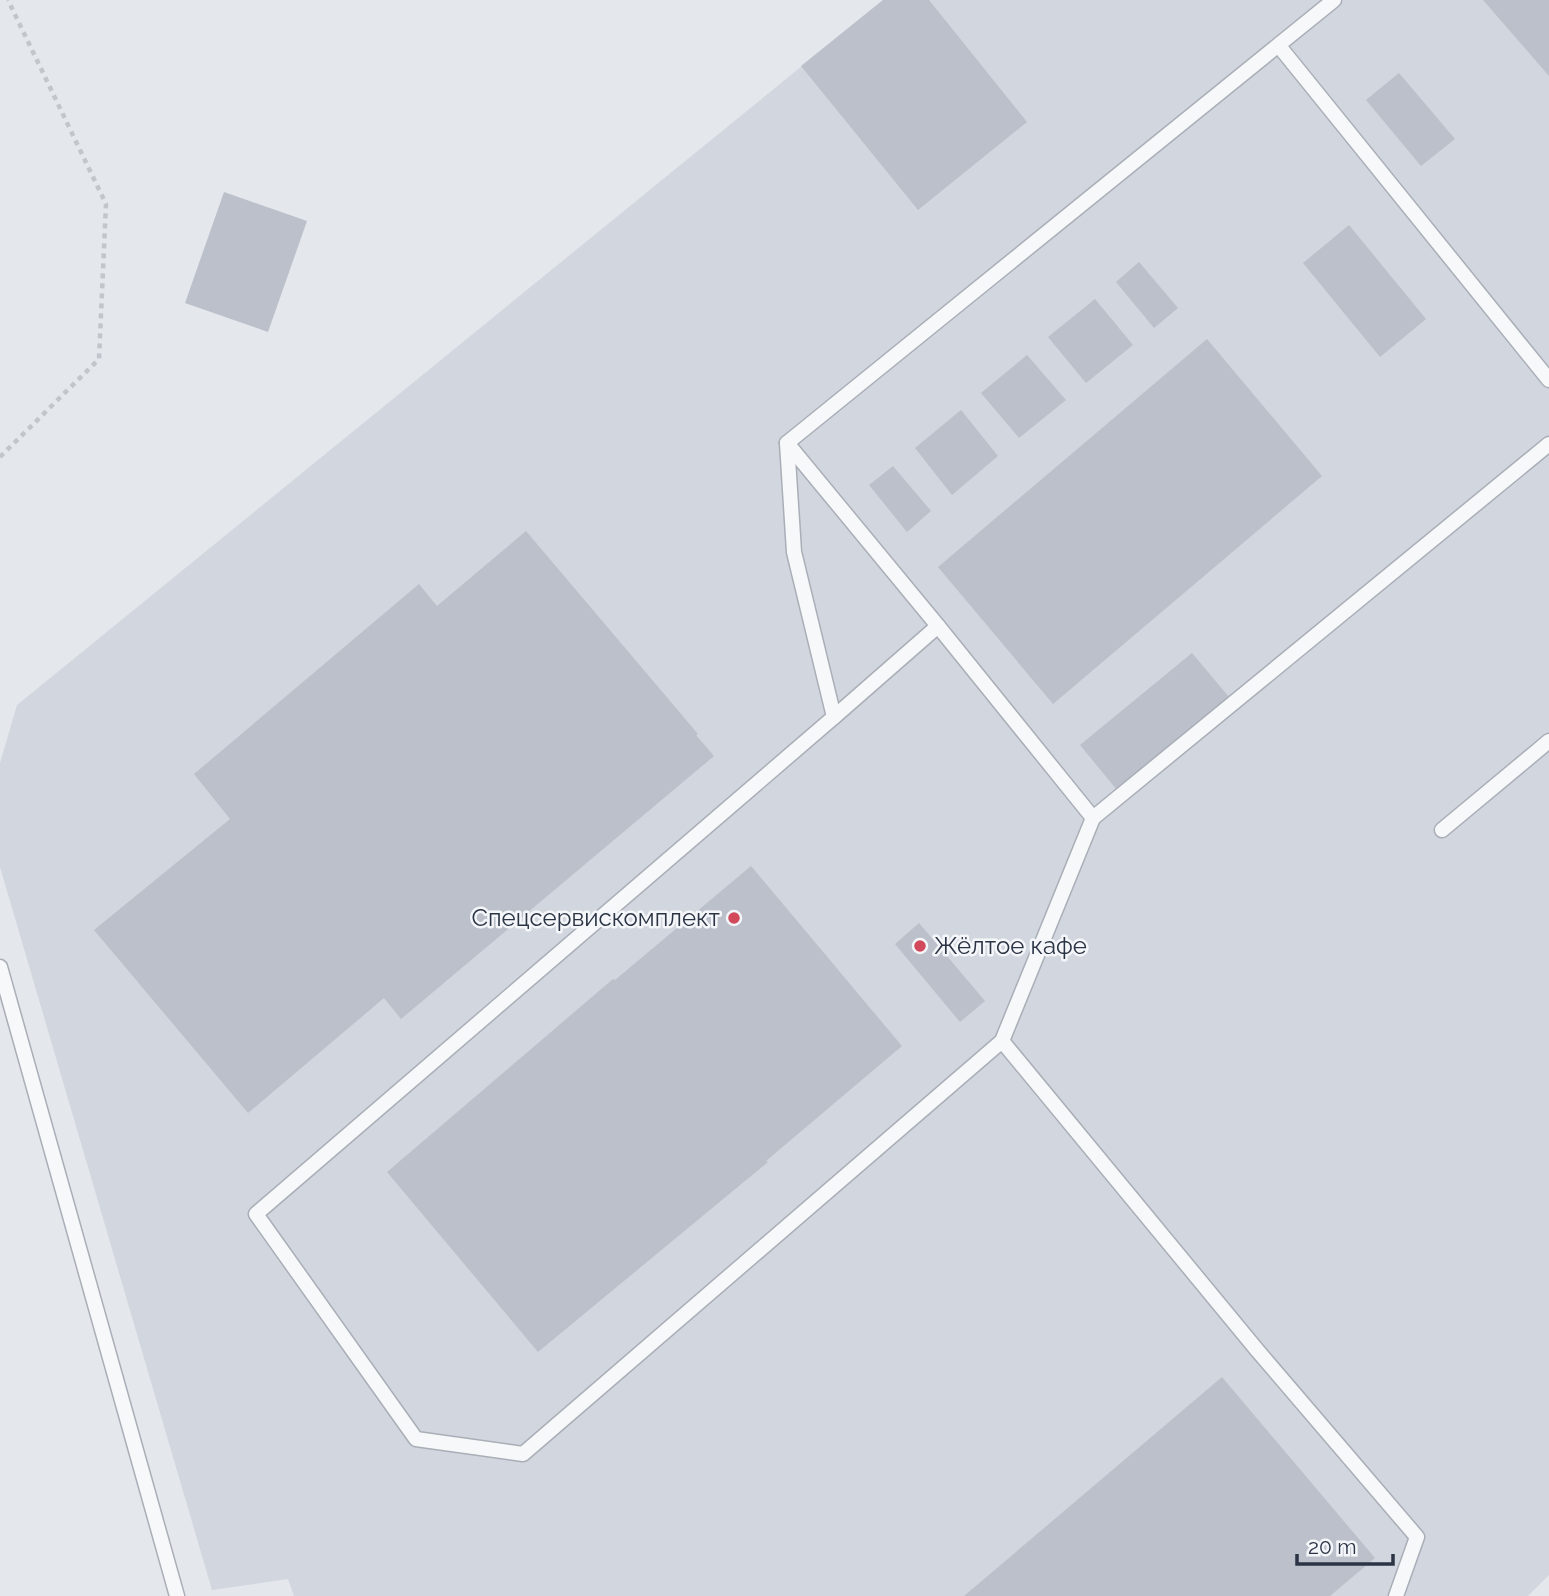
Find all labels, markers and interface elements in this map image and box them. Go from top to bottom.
place label: Спецсервискомплект [471,903,721,932]
marker: Спецсервискомплект [726,910,742,926]
place label: Жёлтое кафе [934,931,1087,960]
marker: Жёлтое кафе [912,938,928,954]
scale bar [1297,1522,1393,1566]
text: 20 m [1308,1534,1356,1559]

